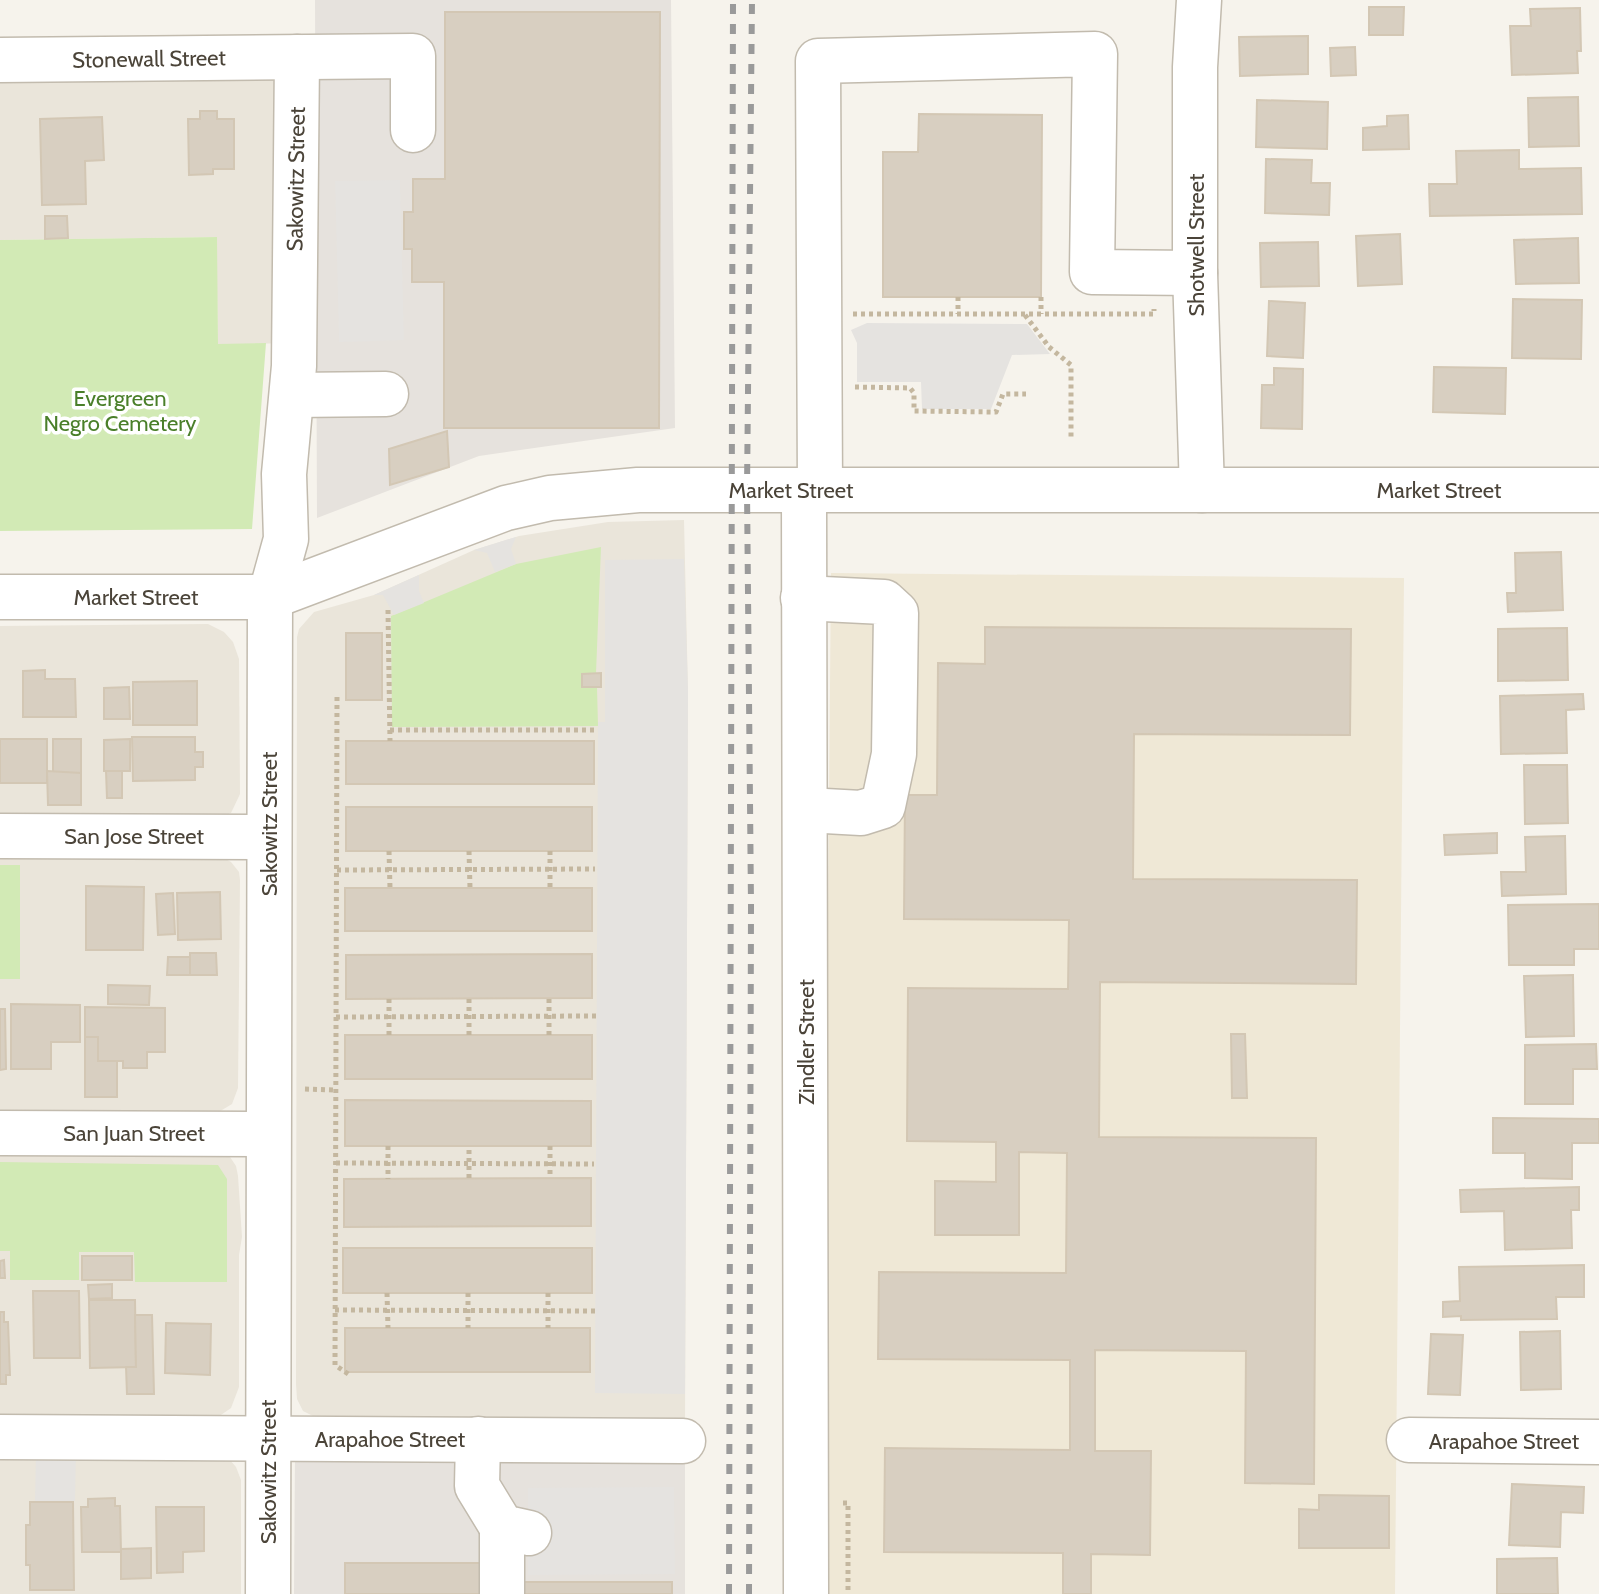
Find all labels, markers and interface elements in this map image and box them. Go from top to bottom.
street label: Stonewall Street [72,44,227,74]
street label: Sakowitz Street [281,106,311,252]
street label: Shotwell Street [1183,173,1210,316]
park label: Evergreen Negro Cemetery [44,385,196,437]
street label: Market Street [729,477,854,504]
street label: Market Street [1377,477,1502,504]
street label: Market Street [74,584,199,611]
street label: Sakowitz Street [256,751,283,896]
street label: San Jose Street [64,823,205,850]
street label: Zindler Street [793,978,820,1105]
street label: San Juan Street [63,1120,206,1147]
street label: Sakowitz Street [255,1399,282,1544]
street label: Arapahoe Street [315,1426,466,1453]
street label: Arapahoe Street [1429,1428,1580,1455]

